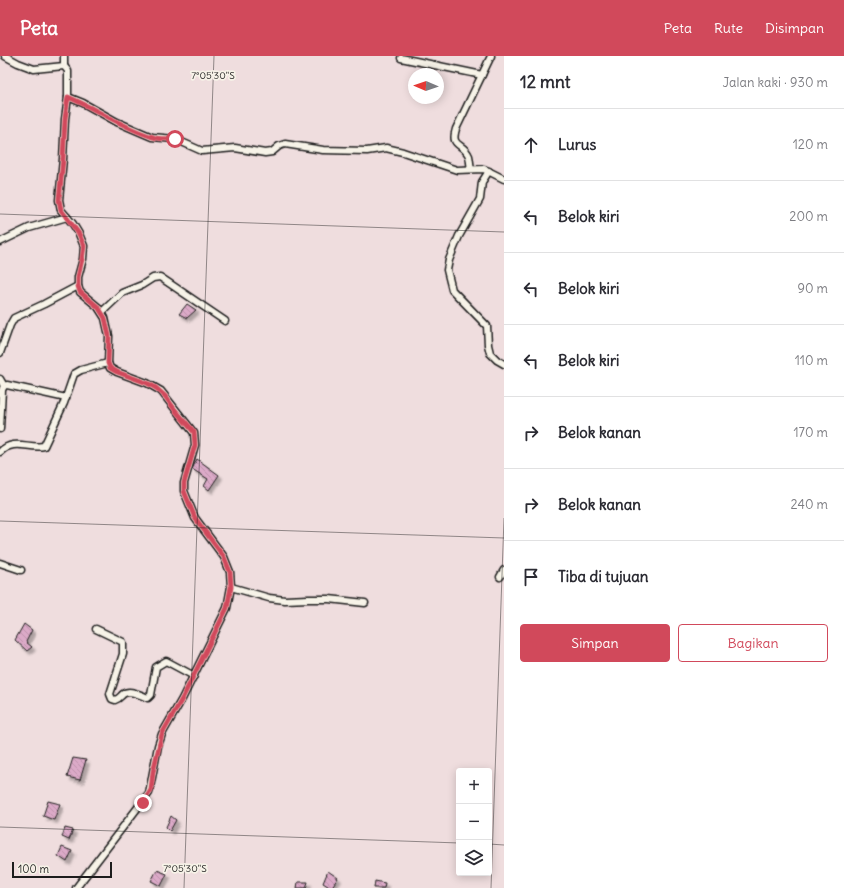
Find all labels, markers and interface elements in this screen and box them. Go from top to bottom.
text: Peta [20,16,58,40]
text: Peta [664,19,692,37]
text: Rute [714,19,743,37]
text: Disimpan [765,19,824,37]
north arrow [408,68,444,104]
text: 7°05'30"S [191,69,235,82]
text: 12 mnt [520,71,570,93]
text: Jalan kaki · 930 m [723,74,828,91]
route start [166,130,184,148]
icon: ahead [520,134,542,156]
text: Lurus [558,135,596,154]
text: 120 m [793,136,828,153]
icon: left [520,206,542,228]
text: Belok kiri [558,207,619,226]
text: 200 m [789,208,828,225]
icon: left [520,278,542,300]
text: Belok kiri [558,279,619,298]
text: 90 m [797,280,828,297]
icon: left [520,350,542,372]
text: Belok kiri [558,351,619,370]
text: 110 m [795,352,828,369]
icon: right [520,422,542,444]
text: Belok kanan [558,423,641,442]
text: 170 m [793,424,828,441]
icon: right [520,494,542,516]
text: Belok kanan [558,495,641,514]
text: 240 m [791,496,828,513]
icon: arrive [520,566,542,588]
text: Tiba di tujuan [558,567,648,586]
button: Simpan [520,624,670,662]
button: Bagikan [678,624,828,662]
map controls [456,768,492,876]
button: + [456,768,492,804]
route end [134,794,152,812]
button: − [456,804,492,840]
button: layers [456,840,492,876]
scale bar [12,860,112,879]
text: 100 m [18,862,49,876]
text: 7°05'30"S [163,862,207,875]

